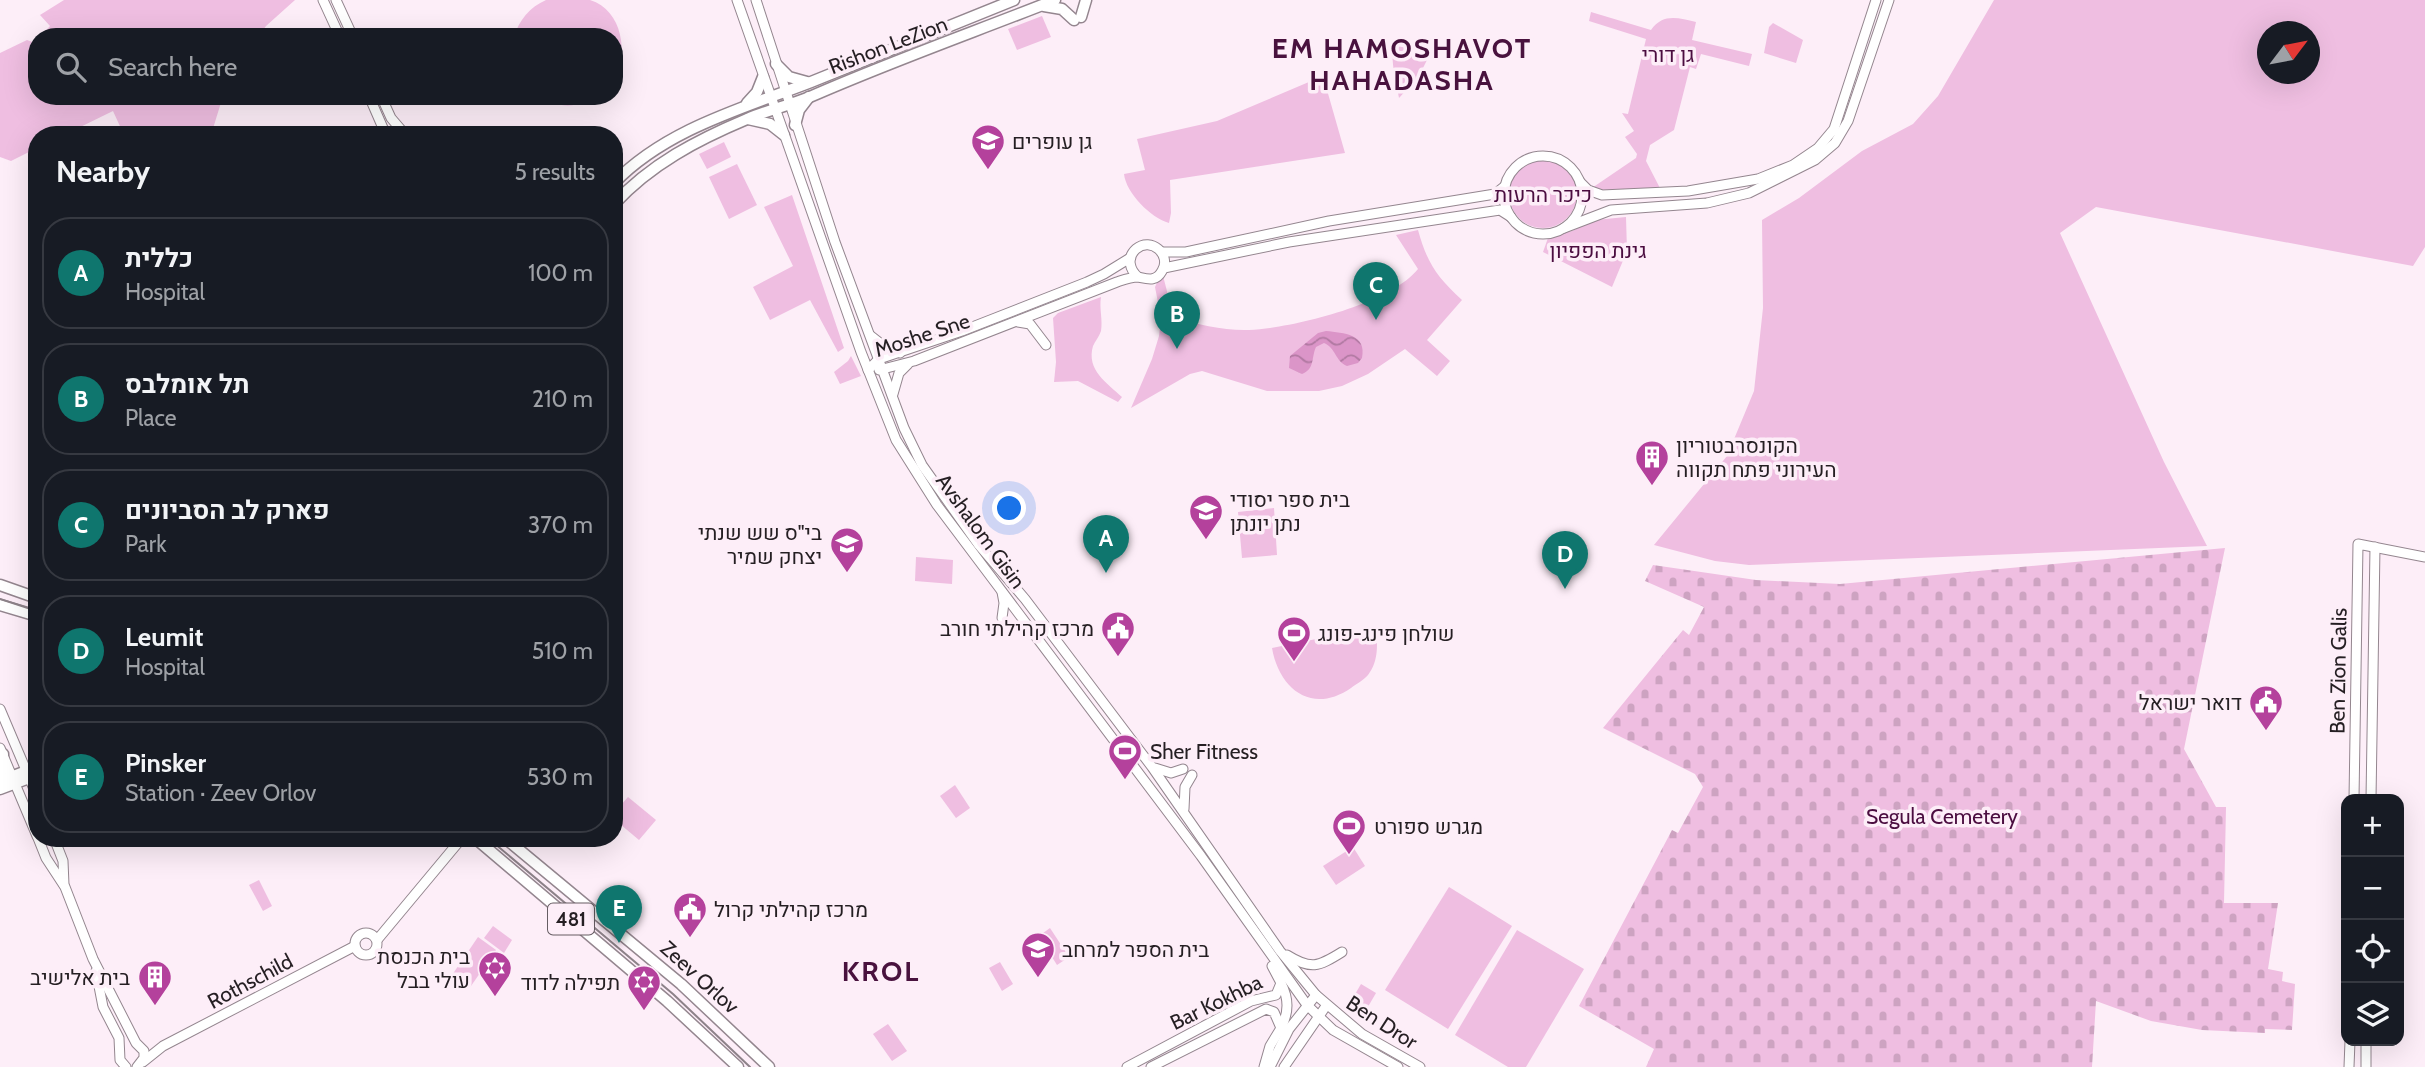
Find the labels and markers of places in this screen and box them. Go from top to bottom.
school or university icon: גן עופרים [969,122,1007,171]
place label: גן עופרים [1012,129,1092,154]
pin: C [1353,262,1399,320]
pin: B [1154,291,1200,349]
place label: הקונסרבטוריון העירוני פתח תקווה [1676,433,1837,482]
building icon: הקונסרבטוריון העירוני פתח תקווה [1633,438,1671,487]
place label: בית ספר יסודי נתן יונתן [1230,487,1350,536]
school or university icon: בית ספר יסודי נתן יונתן [1187,492,1225,541]
pin: A [1083,515,1129,573]
place label: בי"ס שש שנתי יצחק שמיר [698,520,822,569]
school or university icon: בי"ס שש שנתי יצחק שמיר [828,525,866,574]
pin: D [1542,531,1588,589]
public building icon: מרכז קהילתי חורב [1099,609,1137,658]
sports icon: שולחן פינג-פונג [1275,614,1313,663]
place label: מרכז קהילתי חורב [940,616,1094,641]
place label: שולחן פינג-פונג [1318,621,1454,646]
public building icon: דואר ישראל [2247,683,2285,732]
place label: דואר ישראל [2139,690,2242,715]
sports icon: Sher Fitness [1106,732,1144,781]
place label: Sher Fitness [1150,739,1258,764]
sports icon: מגרש ספורט [1330,807,1368,856]
place label: מגרש ספורט [1374,814,1483,839]
pin: E [596,885,642,943]
public building icon: מרכז קהילתי קרול [671,890,709,939]
place label: מרכז קהילתי קרול [714,897,868,922]
school or university icon: בית הספר למרחב [1019,930,1057,979]
place label: בית הספר למרחב [1062,937,1209,962]
place label: בית הכנסת עולי בבל [377,944,470,993]
synagogue icon: בית הכנסת עולי בבל [476,949,514,998]
building icon: בית אלישיב [136,958,174,1007]
synagogue icon: תפילה לדוד [625,963,663,1012]
place label: בית אלישיב [30,965,130,990]
place label: תפילה לדוד [521,970,620,995]

